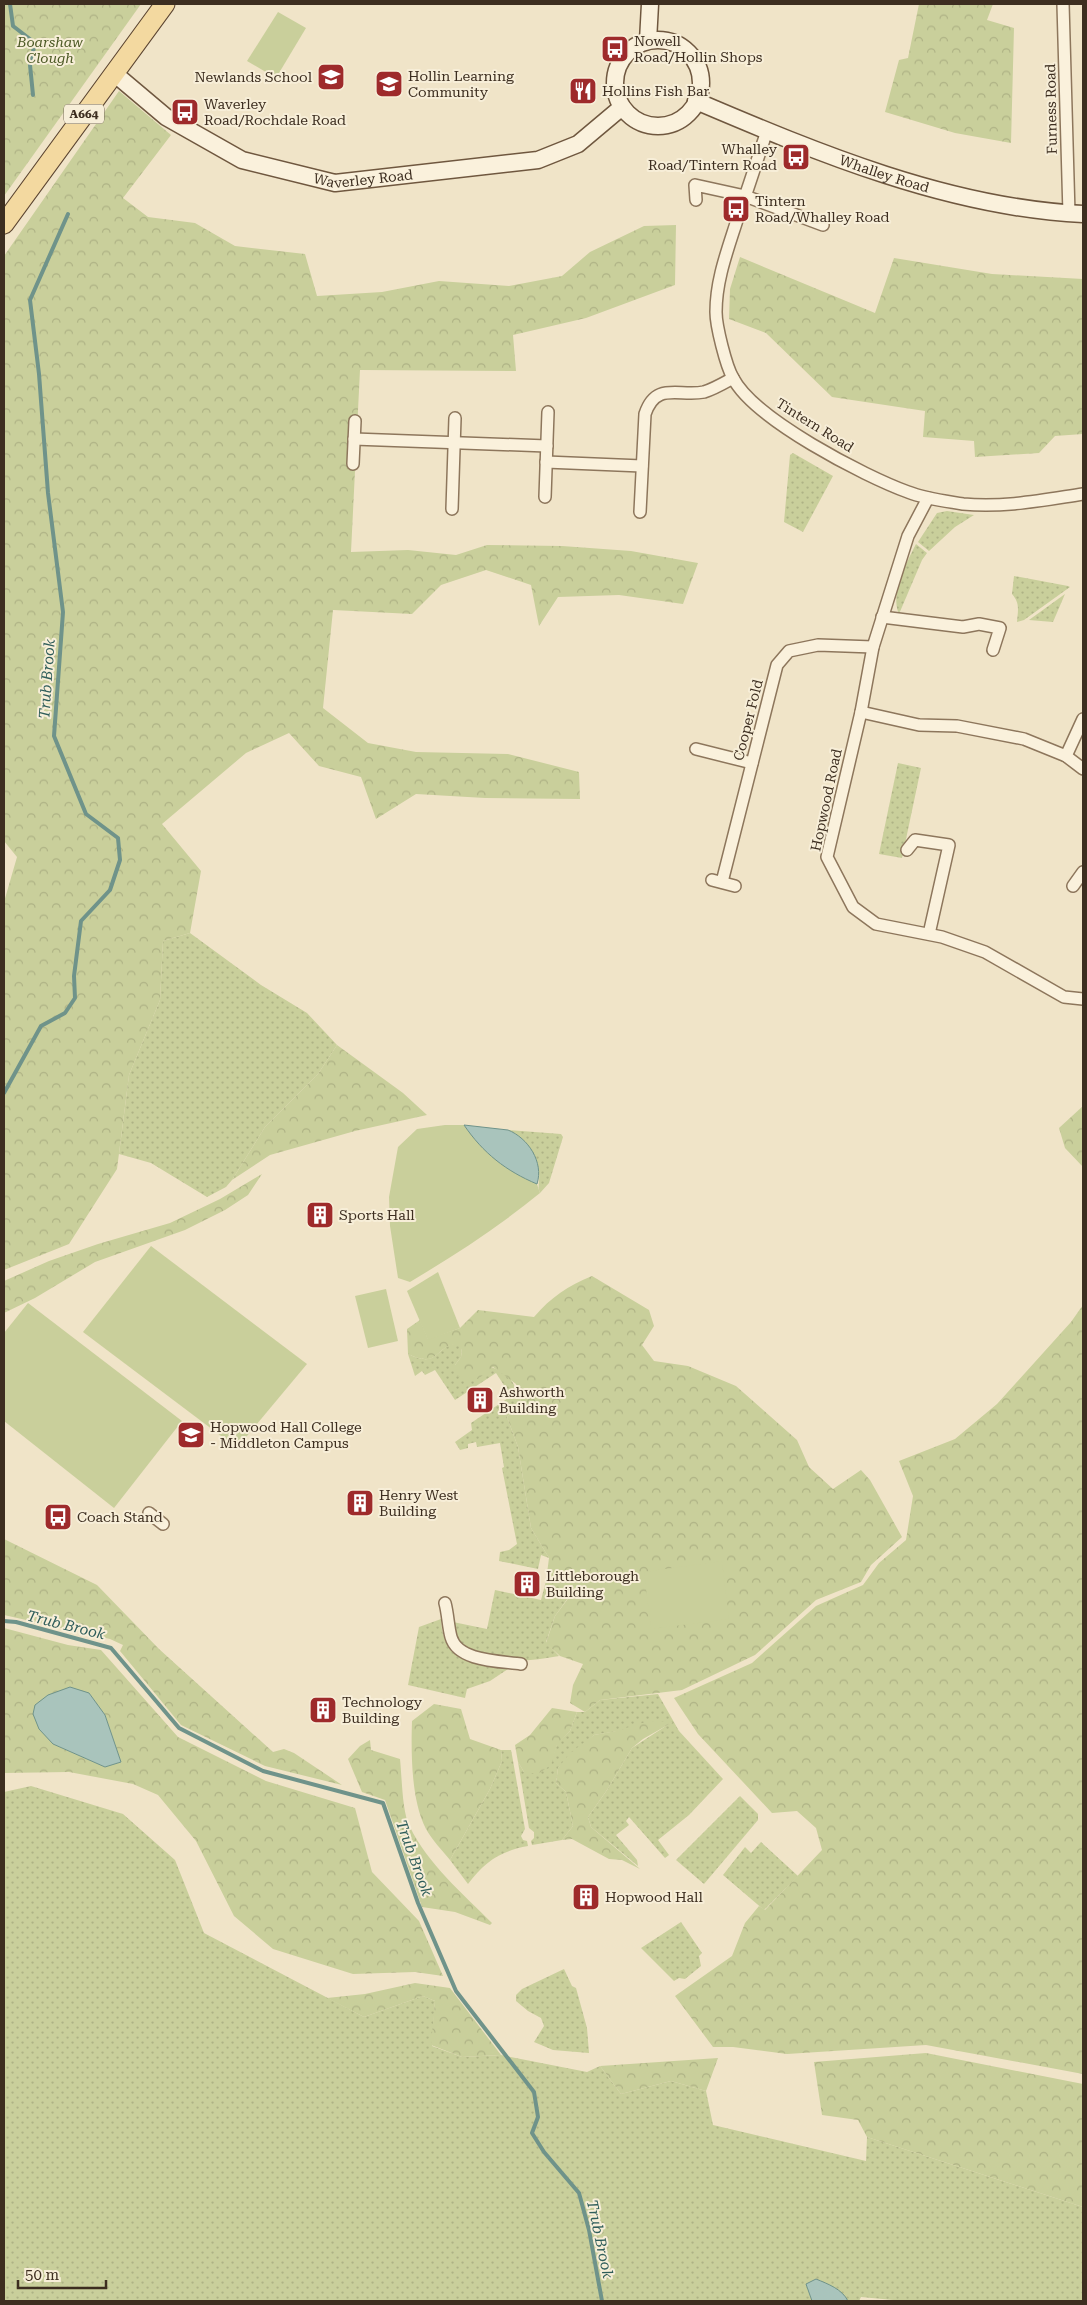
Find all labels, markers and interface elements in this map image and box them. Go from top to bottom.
place label: Nowell Road/Hollin Shops [634,33,763,65]
park label: Boarshaw Clough [16,34,83,66]
bus stop icon: Nowell Road/Hollin Shops [600,34,630,64]
school or university icon: Newlands School [316,62,346,92]
street label: Furness Road [1042,63,1060,155]
place label: Hollin Learning Community [408,68,514,100]
place label: Newlands School [194,69,313,85]
school or university icon: Hollin Learning Community [374,69,404,99]
restaurant icon: Hollins Fish Bar [568,76,598,106]
place label: Hollins Fish Bar [602,83,710,99]
place label: Waverley Road/Rochdale Road [204,96,346,128]
bus stop icon: Waverley Road/Rochdale Road [170,97,200,127]
road number: A664 [64,105,104,124]
place label: Whalley Road/Tintern Road [648,141,778,173]
bus stop icon: Whalley Road/Tintern Road [781,142,811,172]
street label: Whalley Road [837,152,931,196]
street label: Waverley Road [312,166,414,191]
place label: Tintern Road/Whalley Road [755,193,889,225]
bus stop icon: Tintern Road/Whalley Road [721,194,751,224]
street label: Tintern Road [773,395,857,455]
water label: Trub Brook [35,638,59,719]
street label: Cooper Fold [730,678,766,762]
street label: Hopwood Road [807,747,845,853]
building icon: Sports Hall [305,1200,335,1230]
place label: Sports Hall [339,1207,415,1223]
place label: Ashworth Building [499,1384,565,1416]
building icon: Ashworth Building [465,1385,495,1415]
place label: Hopwood Hall College - Middleton Campus [210,1419,362,1451]
school or university icon: Hopwood Hall College - Middleton Campus [176,1420,206,1450]
place label: Henry West Building [379,1487,458,1519]
building icon: Henry West Building [345,1488,375,1518]
bus stop icon: Coach Stand [43,1502,73,1532]
place label: Coach Stand [77,1509,163,1525]
place label: Littleborough Building [546,1568,639,1600]
building icon: Littleborough Building [512,1569,542,1599]
water label: Trub Brook [25,1607,108,1644]
place label: Technology Building [342,1694,423,1726]
building icon: Technology Building [308,1695,338,1725]
water label: Trub Brook [392,1817,436,1899]
building icon: Hopwood Hall [571,1882,601,1912]
place label: Hopwood Hall [605,1889,703,1905]
water label: Trub Brook [583,2198,617,2281]
scale bar [18,2258,105,2290]
text: 50 m [25,2266,60,2284]

